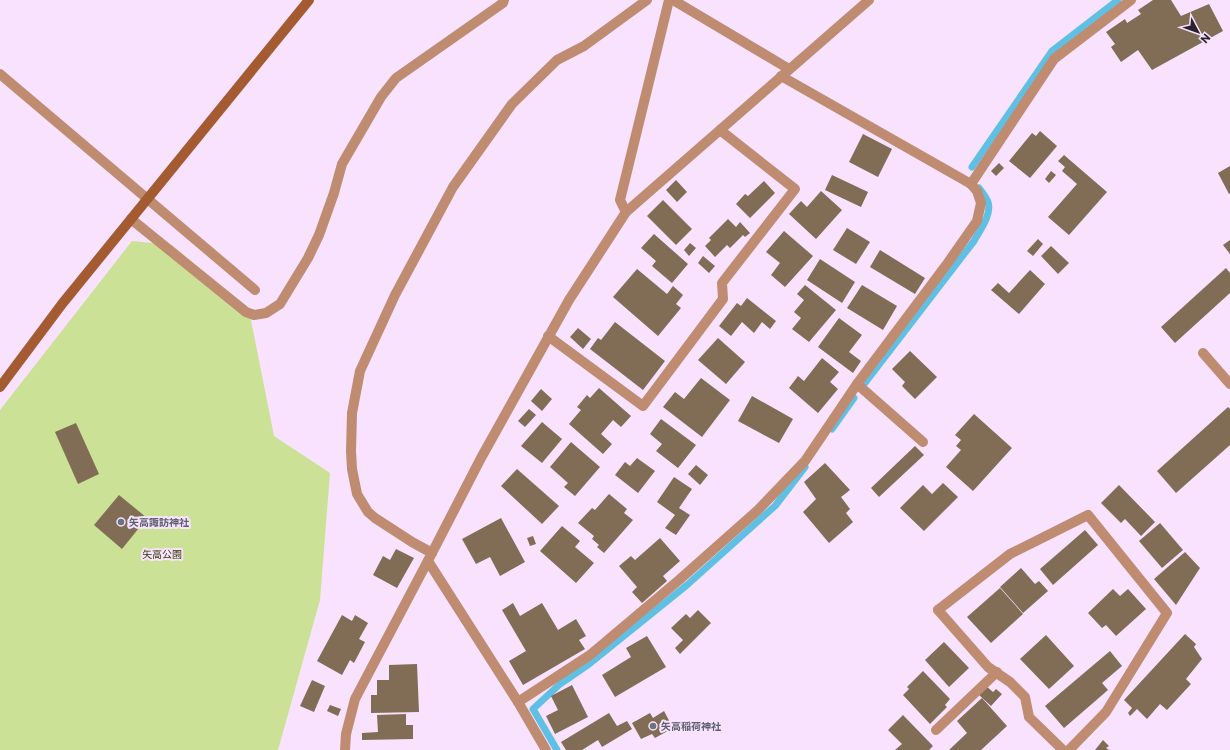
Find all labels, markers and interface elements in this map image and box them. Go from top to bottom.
north arrow [1178,12,1218,52]
text: N [1198,32,1214,46]
place label: 矢高諏訪神社 [129,516,190,528]
marker: 矢高諏訪神社 [116,517,126,527]
park label: 矢高公園 [142,548,182,560]
place label: 矢高稲荷神社 [661,720,722,732]
marker: 矢高稲荷神社 [648,721,658,731]

